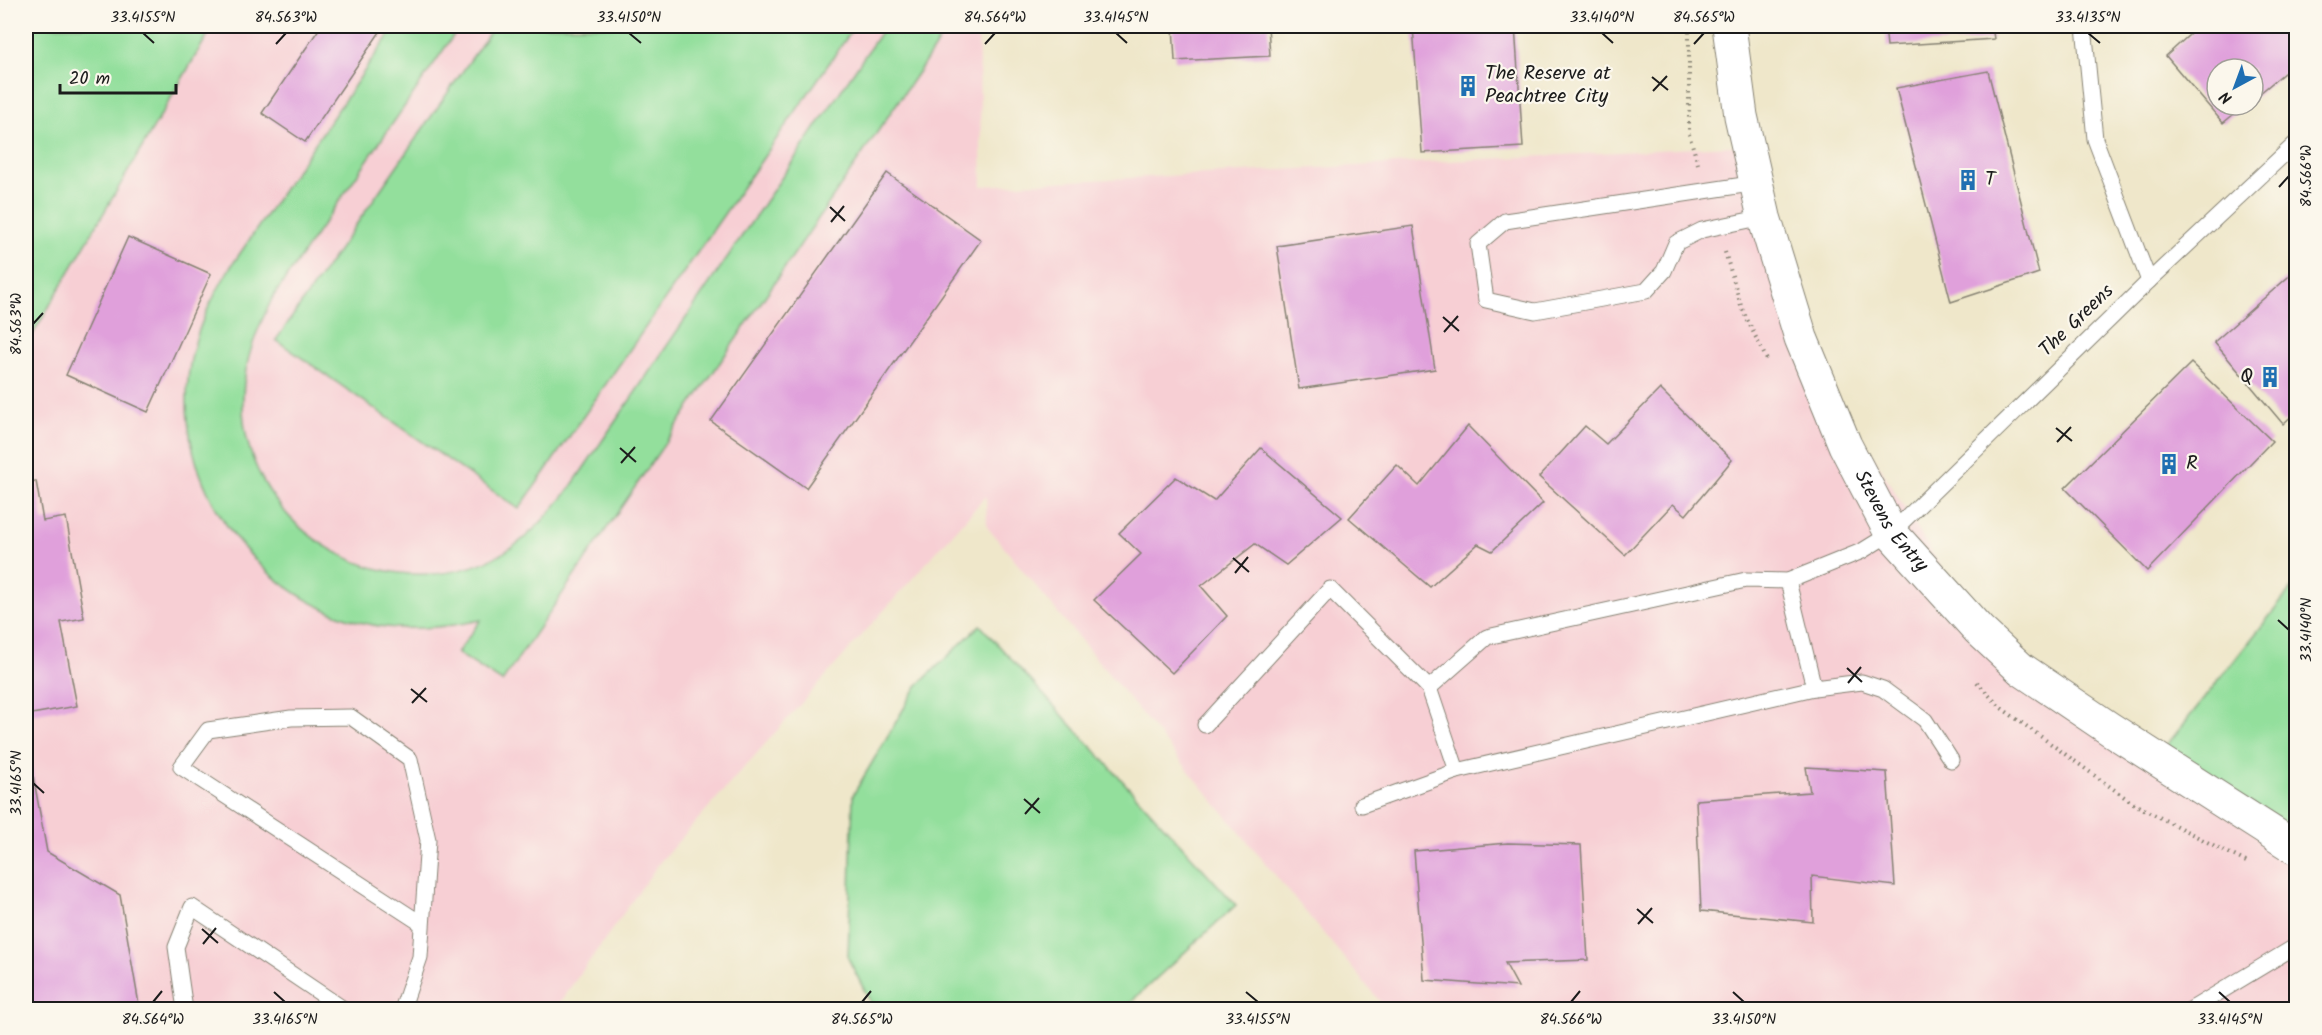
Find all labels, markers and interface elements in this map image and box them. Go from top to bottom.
text: 33.4155°N [110,6,176,30]
text: 84.563°W [255,6,318,30]
text: 33.4150°N [597,6,661,30]
text: 84.564°W [964,6,1026,30]
text: 33.4145°N [1083,6,1149,30]
text: 33.4140°N [1570,6,1634,30]
text: 84.565°W [1673,6,1735,30]
text: 33.4135°N [2055,6,2121,30]
scale bar [60,57,176,95]
north arrow [2205,57,2265,117]
place label: The Reserve at Peachtree City [1485,58,1611,113]
text: 20 m [69,65,110,94]
building icon: The Reserve at Peachtree City [1456,74,1480,98]
text: N [2214,84,2238,110]
text: 84.566°W [2295,145,2319,207]
place label: T [1985,164,1998,196]
building icon: T [1956,168,1980,192]
street label: The Greens [2032,276,2122,365]
text: 84.563°W [5,292,29,355]
place label: Q [2240,361,2253,393]
building icon: Q [2258,365,2282,389]
place label: R [2186,448,2198,480]
building icon: R [2157,452,2181,476]
street label: Stevens Entry [1845,464,1936,581]
text: 33.4140°N [2295,598,2319,662]
text: 33.4165°N [5,750,29,816]
text: 84.564°W [122,1008,184,1032]
text: 33.4165°N [252,1008,318,1032]
text: 84.565°W [831,1008,893,1032]
text: 33.4155°N [1225,1008,1291,1032]
text: 84.566°W [1540,1008,1602,1032]
text: 33.4150°N [1712,1008,1776,1032]
text: 33.4145°N [2197,1008,2263,1032]

